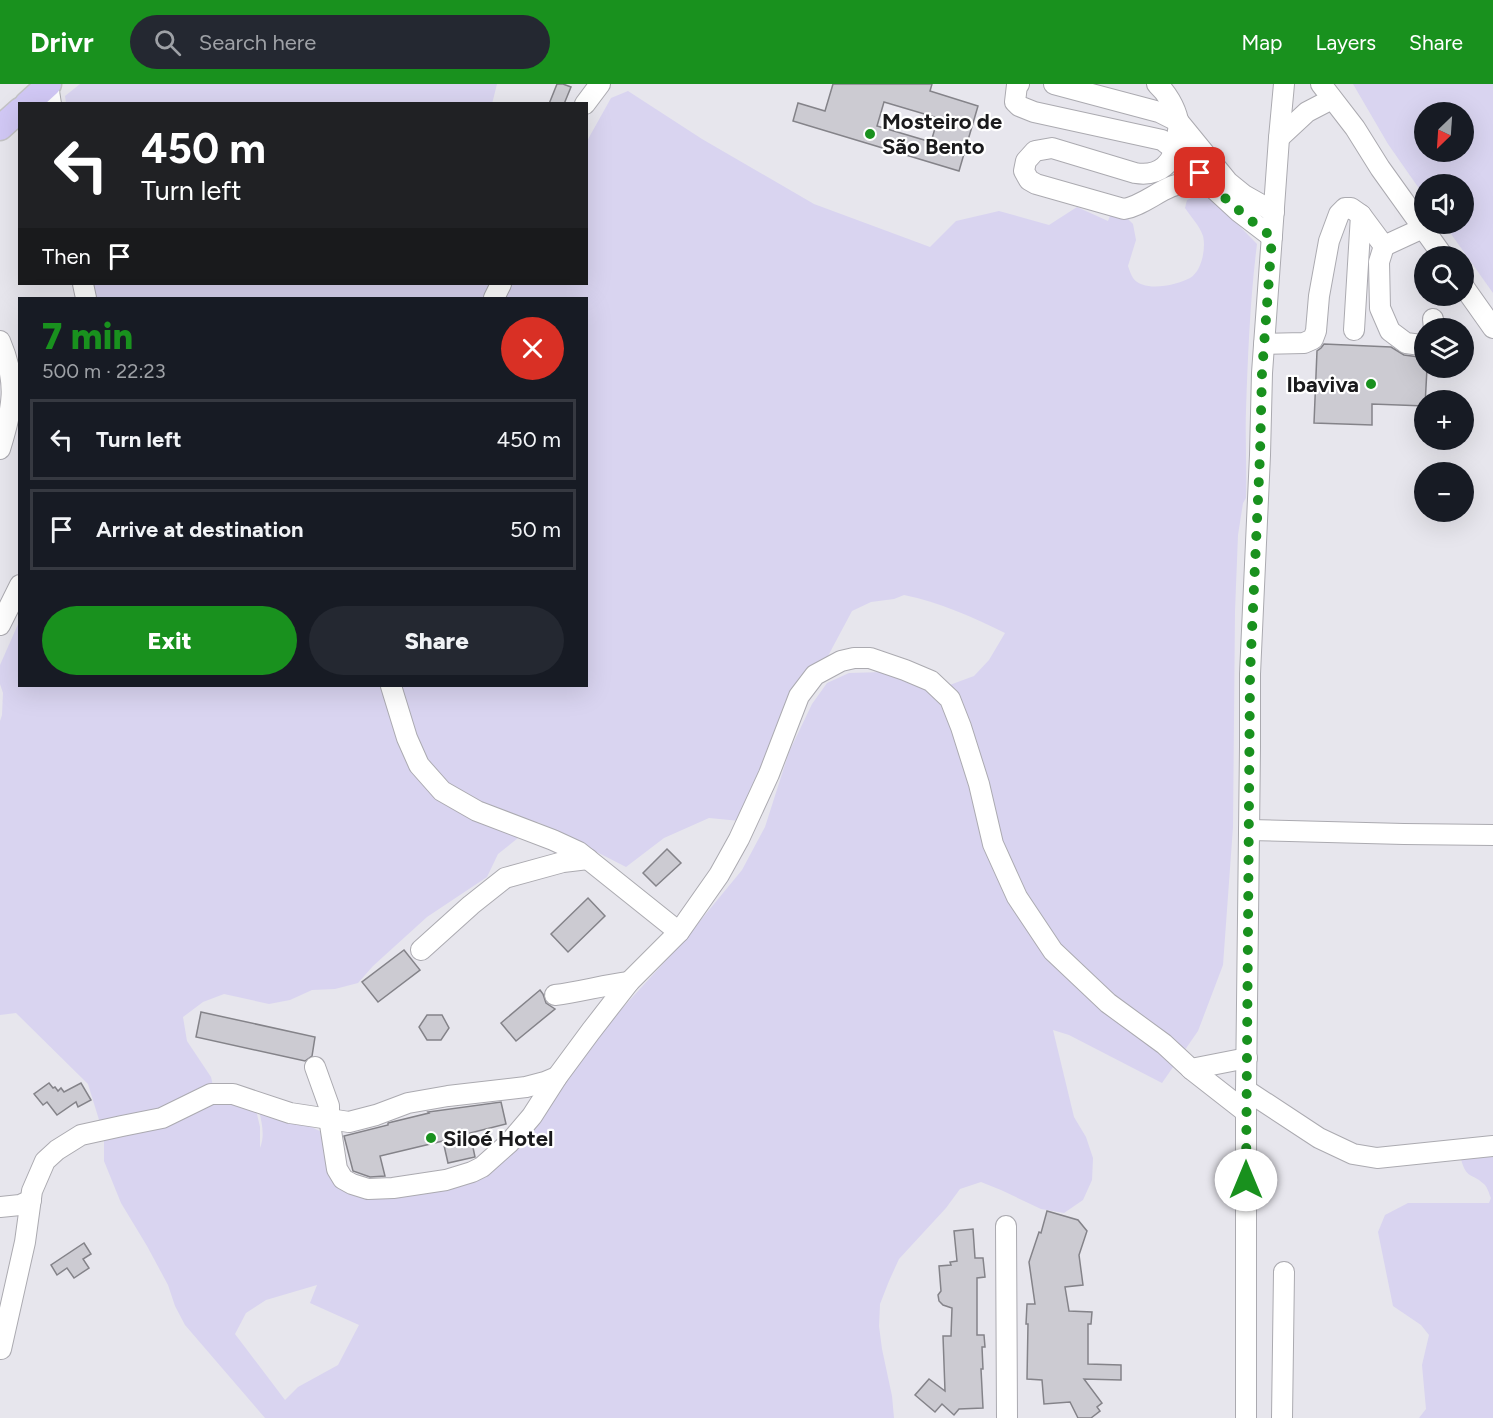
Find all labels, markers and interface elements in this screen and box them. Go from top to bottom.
search box [130,15,550,69]
text: Drivr [30,25,94,59]
icon: search [151,26,184,59]
text: Search here [199,29,316,56]
text: Map [1242,30,1282,55]
text: Layers [1315,30,1376,55]
text: Share [1409,30,1463,55]
north arrow [1414,102,1474,162]
map controls [1414,102,1474,522]
place label: Mosteiro de São Bento [882,108,1002,160]
text: 450 m [141,123,266,174]
icon: left [42,126,120,204]
marker: Mosteiro de São Bento [863,127,877,141]
pin [1174,147,1225,198]
icon: arrive [1183,156,1216,189]
text: Turn left [141,174,241,207]
button: sound [1414,174,1474,234]
icon: arrive [103,240,136,273]
text: Then [42,243,91,270]
button: search [1414,246,1474,306]
text: 7 min [42,315,133,358]
button: close [501,317,564,380]
button: layers [1414,318,1474,378]
text: 500 m · 22:23 [42,359,166,383]
place label: Ibaviva [1287,371,1359,398]
marker: Ibaviva [1364,377,1378,391]
button: + [1414,390,1474,450]
icon: left [45,423,78,456]
text: Turn left [96,426,182,453]
text: 450 m [496,426,561,453]
button: − [1414,462,1474,522]
icon: arrive [45,513,78,546]
text: Arrive at destination [96,516,304,543]
text: 50 m [510,516,561,543]
button: Exit [42,606,297,675]
button: Share [309,606,564,675]
place label: Siloé Hotel [443,1125,553,1152]
marker: Siloé Hotel [424,1131,438,1145]
position arrow [1214,1148,1278,1212]

